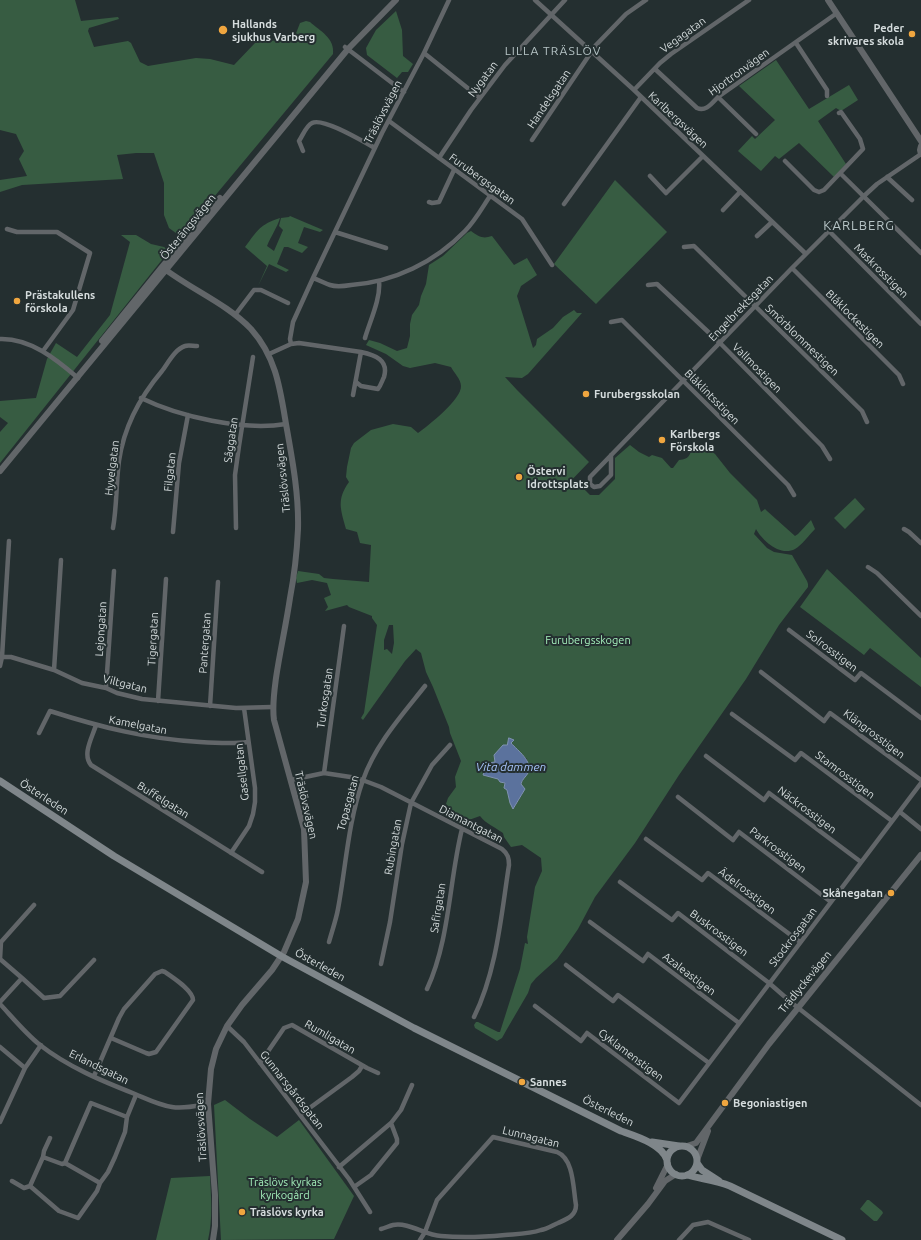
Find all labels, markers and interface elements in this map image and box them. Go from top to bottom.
street label: Vegagatan [658,14,708,56]
place label: Hallands sjukhus Varberg [232,17,315,43]
place label: Peder skrivares skola [828,21,904,47]
marker: Hallands sjukhus Varberg [217,24,229,36]
marker: Peder skrivares skola [907,29,917,39]
district label: LILLA TRÄSLÖV [505,44,601,58]
street label: Hjortronvägen [706,46,772,98]
street label: Nygatan [465,59,501,99]
street label: Handelsgatan [525,67,573,131]
street label: Träslövsvägen [361,78,405,146]
street label: Karlbergsvägen [645,89,711,151]
street label: Furubergsgatan [446,151,518,207]
street label: Österängsvägen [158,192,218,262]
district label: KARLBERG [823,218,895,234]
street label: Maskrosstigen [851,241,911,301]
street label: Engelbrektsgatan [706,272,776,344]
street label: Blåklockestigen [823,287,887,351]
place label: Prästakullens förskola [25,288,95,314]
marker: Prästakullens förskola [12,296,22,306]
street label: Smörblommestigen [762,302,842,378]
street label: Vallmostigen [729,340,785,396]
street label: Blåklintsstigen [682,367,742,427]
place label: Furubergsskolan [594,387,680,401]
marker: Furubergsskolan [581,389,591,399]
street label: Såggatan [221,416,241,464]
place label: Karlbergs Förskola [670,427,720,453]
marker: Karlbergs Förskola [657,435,667,445]
street label: Hyvelgatan [102,440,122,496]
street label: Träslövsvägen [273,443,293,513]
street label: Filgatan [161,452,179,492]
place label: Östervi Idrottsplats [527,464,589,490]
marker: Östervi Idrottsplats [514,472,524,482]
street label: Lejongatan [92,601,110,657]
street label: Tigergatan [145,612,161,666]
street label: Pantergatan [196,612,214,674]
street label: Solrosstigen [804,627,860,675]
park label: Furubergsskogen [545,633,631,647]
street label: Turkosgatan [314,667,336,729]
street label: Viltgatan [101,672,149,696]
street label: Klängrosstigen [841,707,907,761]
street label: Kamelgatan [108,713,168,737]
street label: Gasellgatan [232,743,252,801]
street label: Stamrosstigen [813,748,877,802]
water label: Vita dammen [476,760,546,774]
street label: Träslövsvägen [292,770,320,840]
street label: Topasgatan [334,774,362,832]
street label: Österleden [17,776,71,818]
street label: Buffelgatan [135,779,191,821]
street label: Näckrosstigen [775,784,839,836]
street label: Diamantgatan [437,802,505,846]
street label: Rubingatan [382,818,404,876]
street label: Parkrosstigen [747,824,809,876]
street label: Ädelrosstigen [716,865,778,917]
street label: Safirgatan [428,882,448,934]
place label: Skånegatan [822,886,883,900]
marker: Skånegatan [886,888,896,898]
street label: Stockrosgatan [766,905,820,969]
street label: Buskrosstigen [687,907,751,959]
street label: Österleden [292,946,348,984]
street label: Trädlyckevägen [776,948,834,1016]
street label: Azaleastigen [660,950,718,998]
street label: Rumligatan [302,1017,358,1057]
street label: Cyklamenstigen [596,1026,666,1084]
street label: Erlandsgatan [67,1047,131,1087]
street label: Gunnarsgårdsgatan [257,1048,327,1132]
place label: Sannes [530,1075,567,1089]
marker: Sannes [517,1077,527,1087]
street label: Träslövsvägen [193,1092,209,1162]
street label: Österleden [580,1093,636,1129]
place label: Begoniastigen [733,1096,807,1110]
marker: Begoniastigen [720,1098,730,1108]
street label: Lunnagatan [501,1124,561,1150]
park label: Träslövs kyrkas kyrkogård [248,1175,322,1201]
place label: Träslövs kyrka [250,1205,324,1219]
marker: Träslövs kyrka [237,1207,247,1217]

